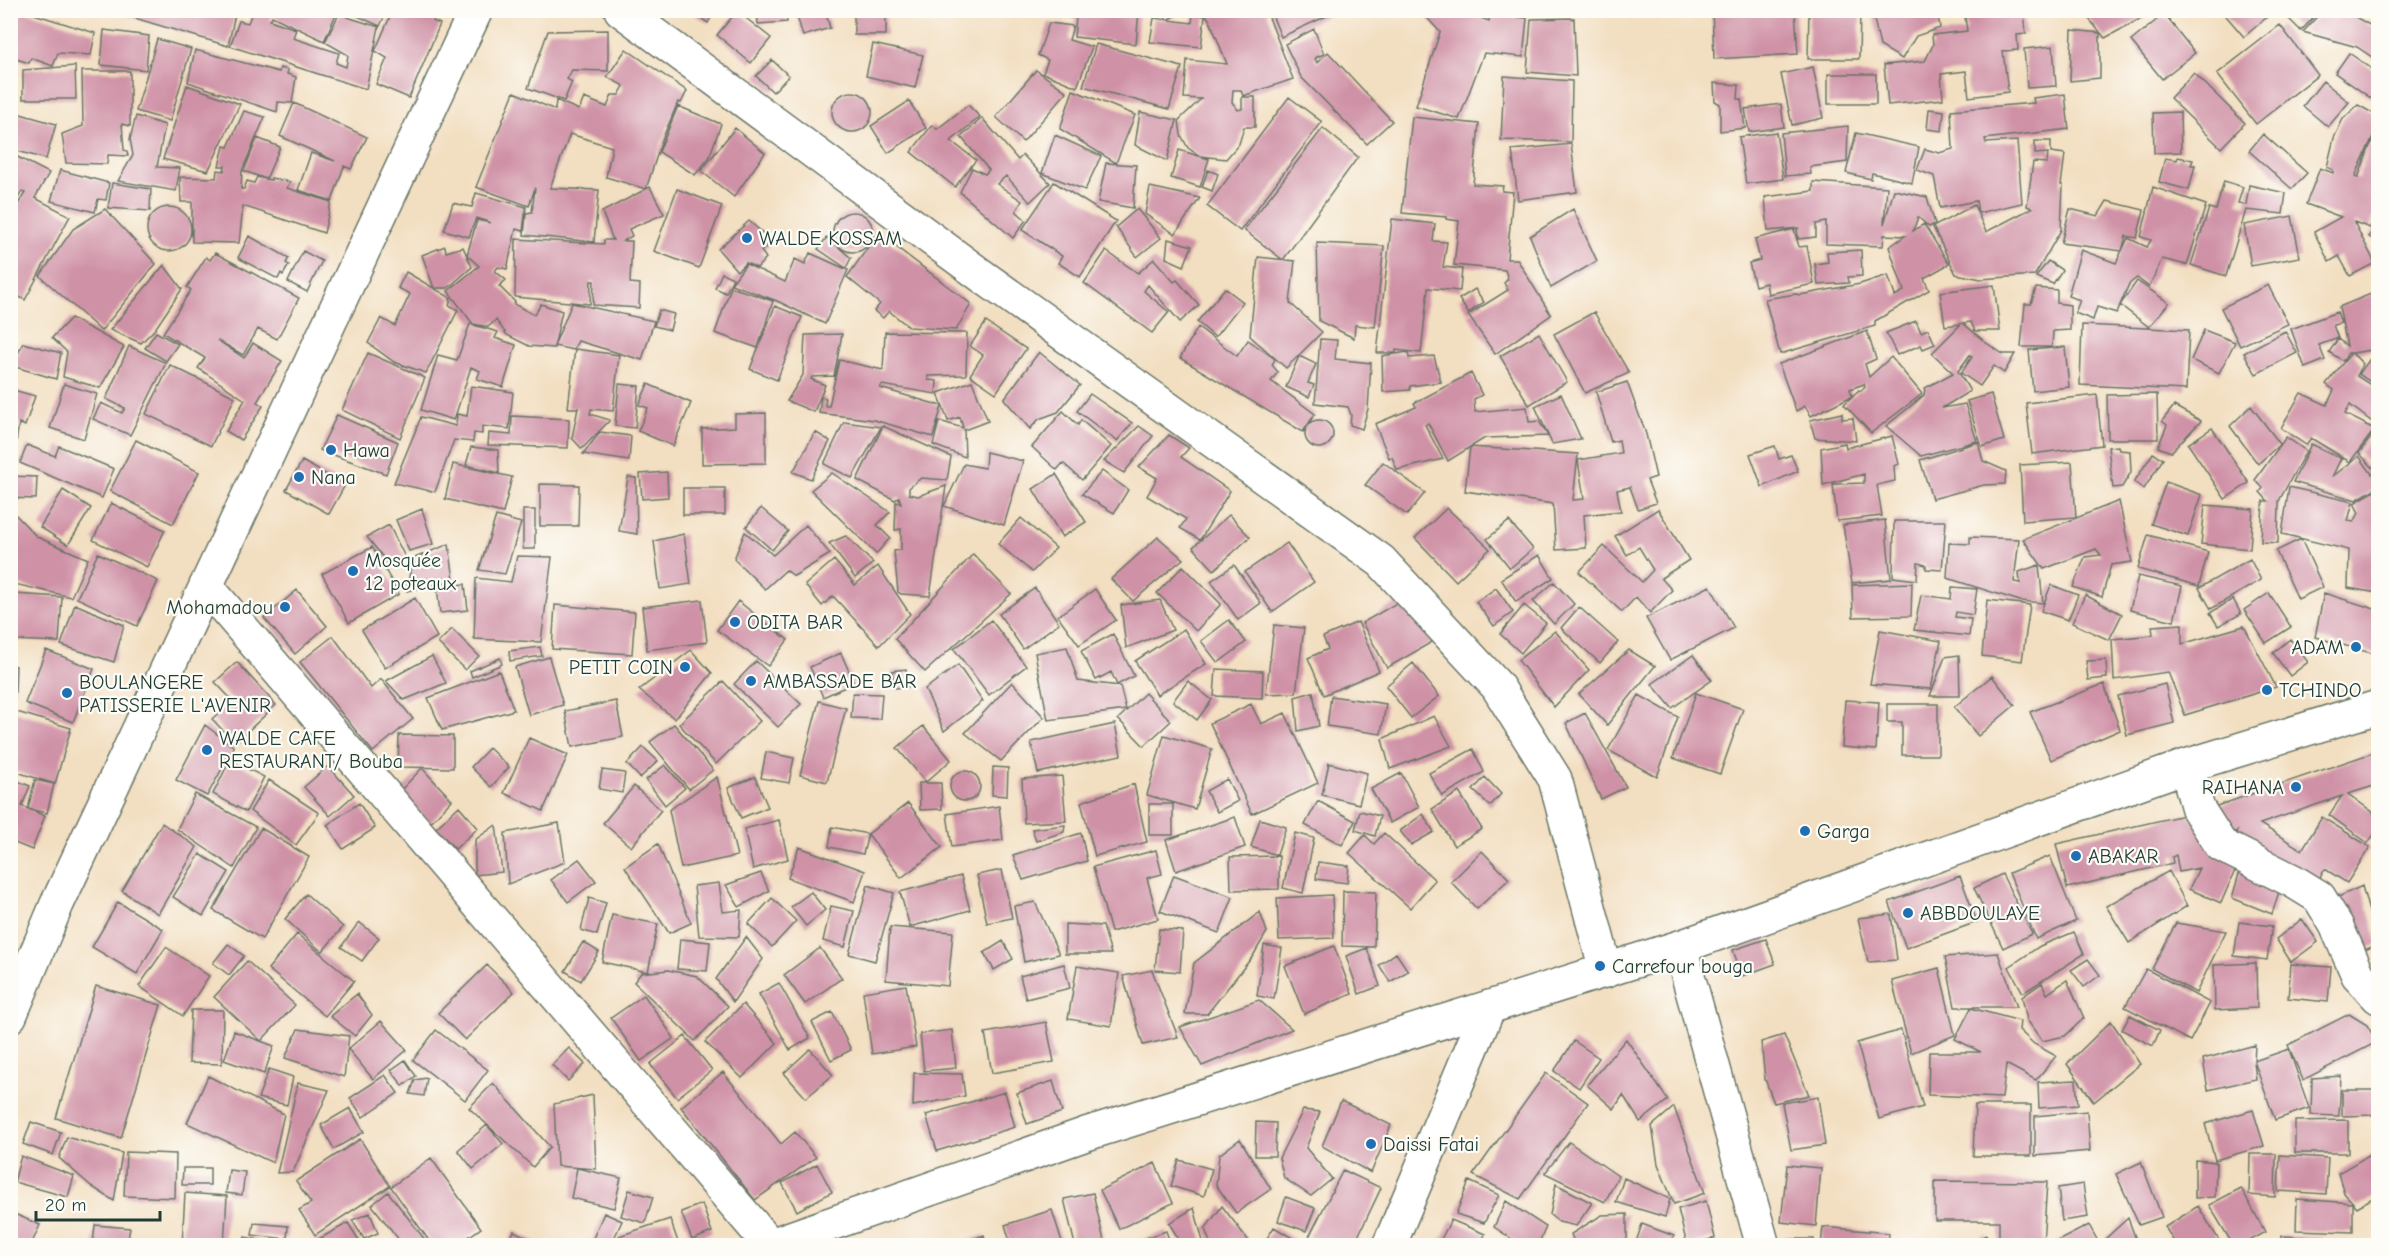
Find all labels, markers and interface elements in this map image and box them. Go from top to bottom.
place label: WALDE KOSSAM [759,227,902,250]
marker: WALDE KOSSAM [740,231,754,245]
place label: Hawa [343,439,390,462]
marker: Hawa [324,443,338,457]
place label: Nana [311,466,356,489]
marker: Nana [292,470,306,484]
place label: Mosquée 12 poteaux [365,549,457,595]
marker: Mosquée 12 poteaux [346,564,360,578]
place label: Mohamadou [166,596,273,619]
marker: Mohamadou [278,600,292,614]
place label: ODITA BAR [747,611,843,634]
marker: ODITA BAR [728,615,742,629]
place label: ADAM [2291,636,2344,659]
marker: ADAM [2349,640,2363,654]
place label: PETIT COIN [569,656,673,679]
marker: PETIT COIN [678,660,692,674]
place label: AMBASSADE BAR [763,670,916,693]
place label: BOULANGERE PATISSERIE L'AVENIR [79,671,271,717]
marker: AMBASSADE BAR [744,674,758,688]
place label: TCHINDO [2279,679,2362,702]
marker: TCHINDO [2260,683,2274,697]
marker: BOULANGERE PATISSERIE L'AVENIR [60,686,74,700]
place label: WALDE CAFE RESTAURANT/ Bouba [219,727,403,773]
marker: WALDE CAFE RESTAURANT/ Bouba [200,743,214,757]
place label: RAIHANA [2202,776,2284,799]
marker: RAIHANA [2289,780,2303,794]
place label: Garga [1817,820,1870,843]
marker: Garga [1798,824,1812,838]
place label: ABAKAR [2088,845,2158,868]
marker: ABAKAR [2069,849,2083,863]
place label: ABBDOULAYE [1920,902,2040,925]
marker: ABBDOULAYE [1901,906,1915,920]
place label: Carrefour bouga [1612,955,1753,978]
marker: Carrefour bouga [1593,959,1607,973]
place label: Daissi Fatai [1383,1133,1479,1156]
marker: Daissi Fatai [1364,1137,1378,1151]
scale bar [36,1184,160,1222]
text: 20 m [45,1195,86,1216]

